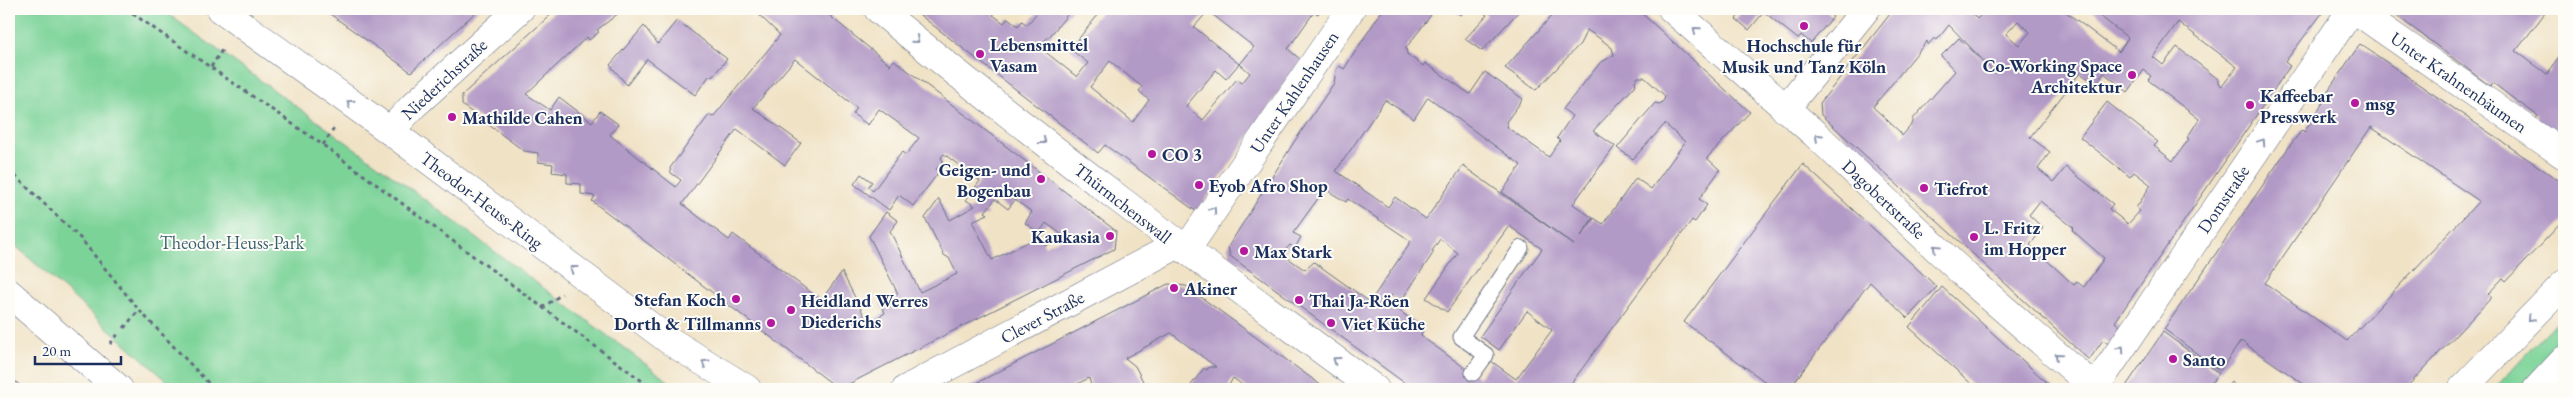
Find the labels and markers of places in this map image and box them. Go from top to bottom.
marker: Hochschule für Musik und Tanz Köln [1798,20,1810,32]
place label: Lebensmittel Vasam [990,33,1088,77]
place label: Hochschule für Musik und Tanz Köln [1722,34,1886,78]
marker: Lebensmittel Vasam [974,48,986,60]
place label: Co-Working Space Architektur [1983,54,2123,98]
marker: Co-Working Space Architektur [2126,69,2138,81]
place label: Kaffeebar Presswerk [2260,84,2338,128]
place label: msg [2365,92,2396,115]
marker: msg [2349,97,2361,109]
marker: Kaffeebar Presswerk [2244,99,2256,111]
place label: Mathilde Cahen [462,106,583,129]
marker: Mathilde Cahen [446,111,458,123]
place label: CO 3 [1162,143,1202,166]
marker: CO 3 [1146,148,1158,160]
place label: Geigen- und Bogenbau [939,158,1031,202]
marker: Geigen- und Bogenbau [1035,173,1047,185]
place label: Eyob Afro Shop [1209,174,1328,197]
place label: Tiefrot [1934,177,1989,200]
marker: Eyob Afro Shop [1193,179,1205,191]
marker: Tiefrot [1918,182,1930,194]
place label: L. Fritz im Hopper [1984,216,2067,260]
place label: Kaukasia [1031,225,1100,248]
marker: Kaukasia [1104,230,1116,242]
marker: L. Fritz im Hopper [1968,231,1980,243]
place label: Max Stark [1254,240,1333,263]
marker: Max Stark [1238,245,1250,257]
place label: Akiner [1183,277,1238,300]
marker: Akiner [1168,282,1180,294]
place label: Stefan Koch [635,288,726,311]
place label: Heidland Werres Diederichs [801,289,928,333]
place label: Thai Ja-Röen [1309,289,1409,312]
marker: Stefan Koch [730,293,742,305]
marker: Thai Ja-Röen [1293,294,1305,306]
marker: Heidland Werres Diederichs [785,304,797,316]
place label: Dorth & Tillmanns [614,312,761,335]
place label: Viet Küche [1341,312,1426,335]
marker: Dorth & Tillmanns [765,317,777,329]
marker: Viet Küche [1325,317,1337,329]
place label: Santo [2183,348,2225,371]
marker: Santo [2167,353,2179,365]

